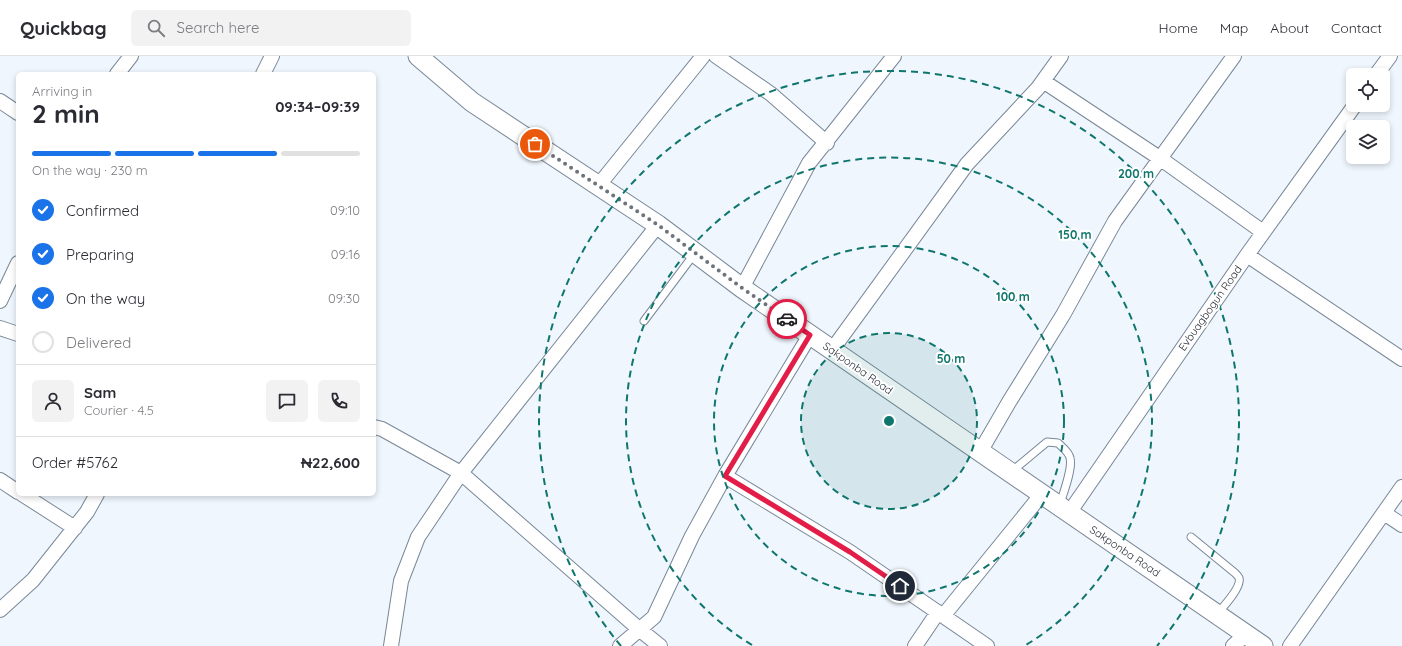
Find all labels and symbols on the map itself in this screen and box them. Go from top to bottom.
pin [518,127,552,161]
text: 200 m [1118,166,1154,181]
text: 150 m [1058,227,1092,242]
street label: Evbuagbogun Road [1175,262,1245,354]
text: 100 m [996,289,1030,304]
courier [767,299,807,339]
street label: Sakponba Road [820,339,896,397]
text: 50 m [937,351,965,366]
centre of rings [882,414,896,428]
street label: Sakponba Road [1087,522,1163,580]
pin [883,569,917,603]

